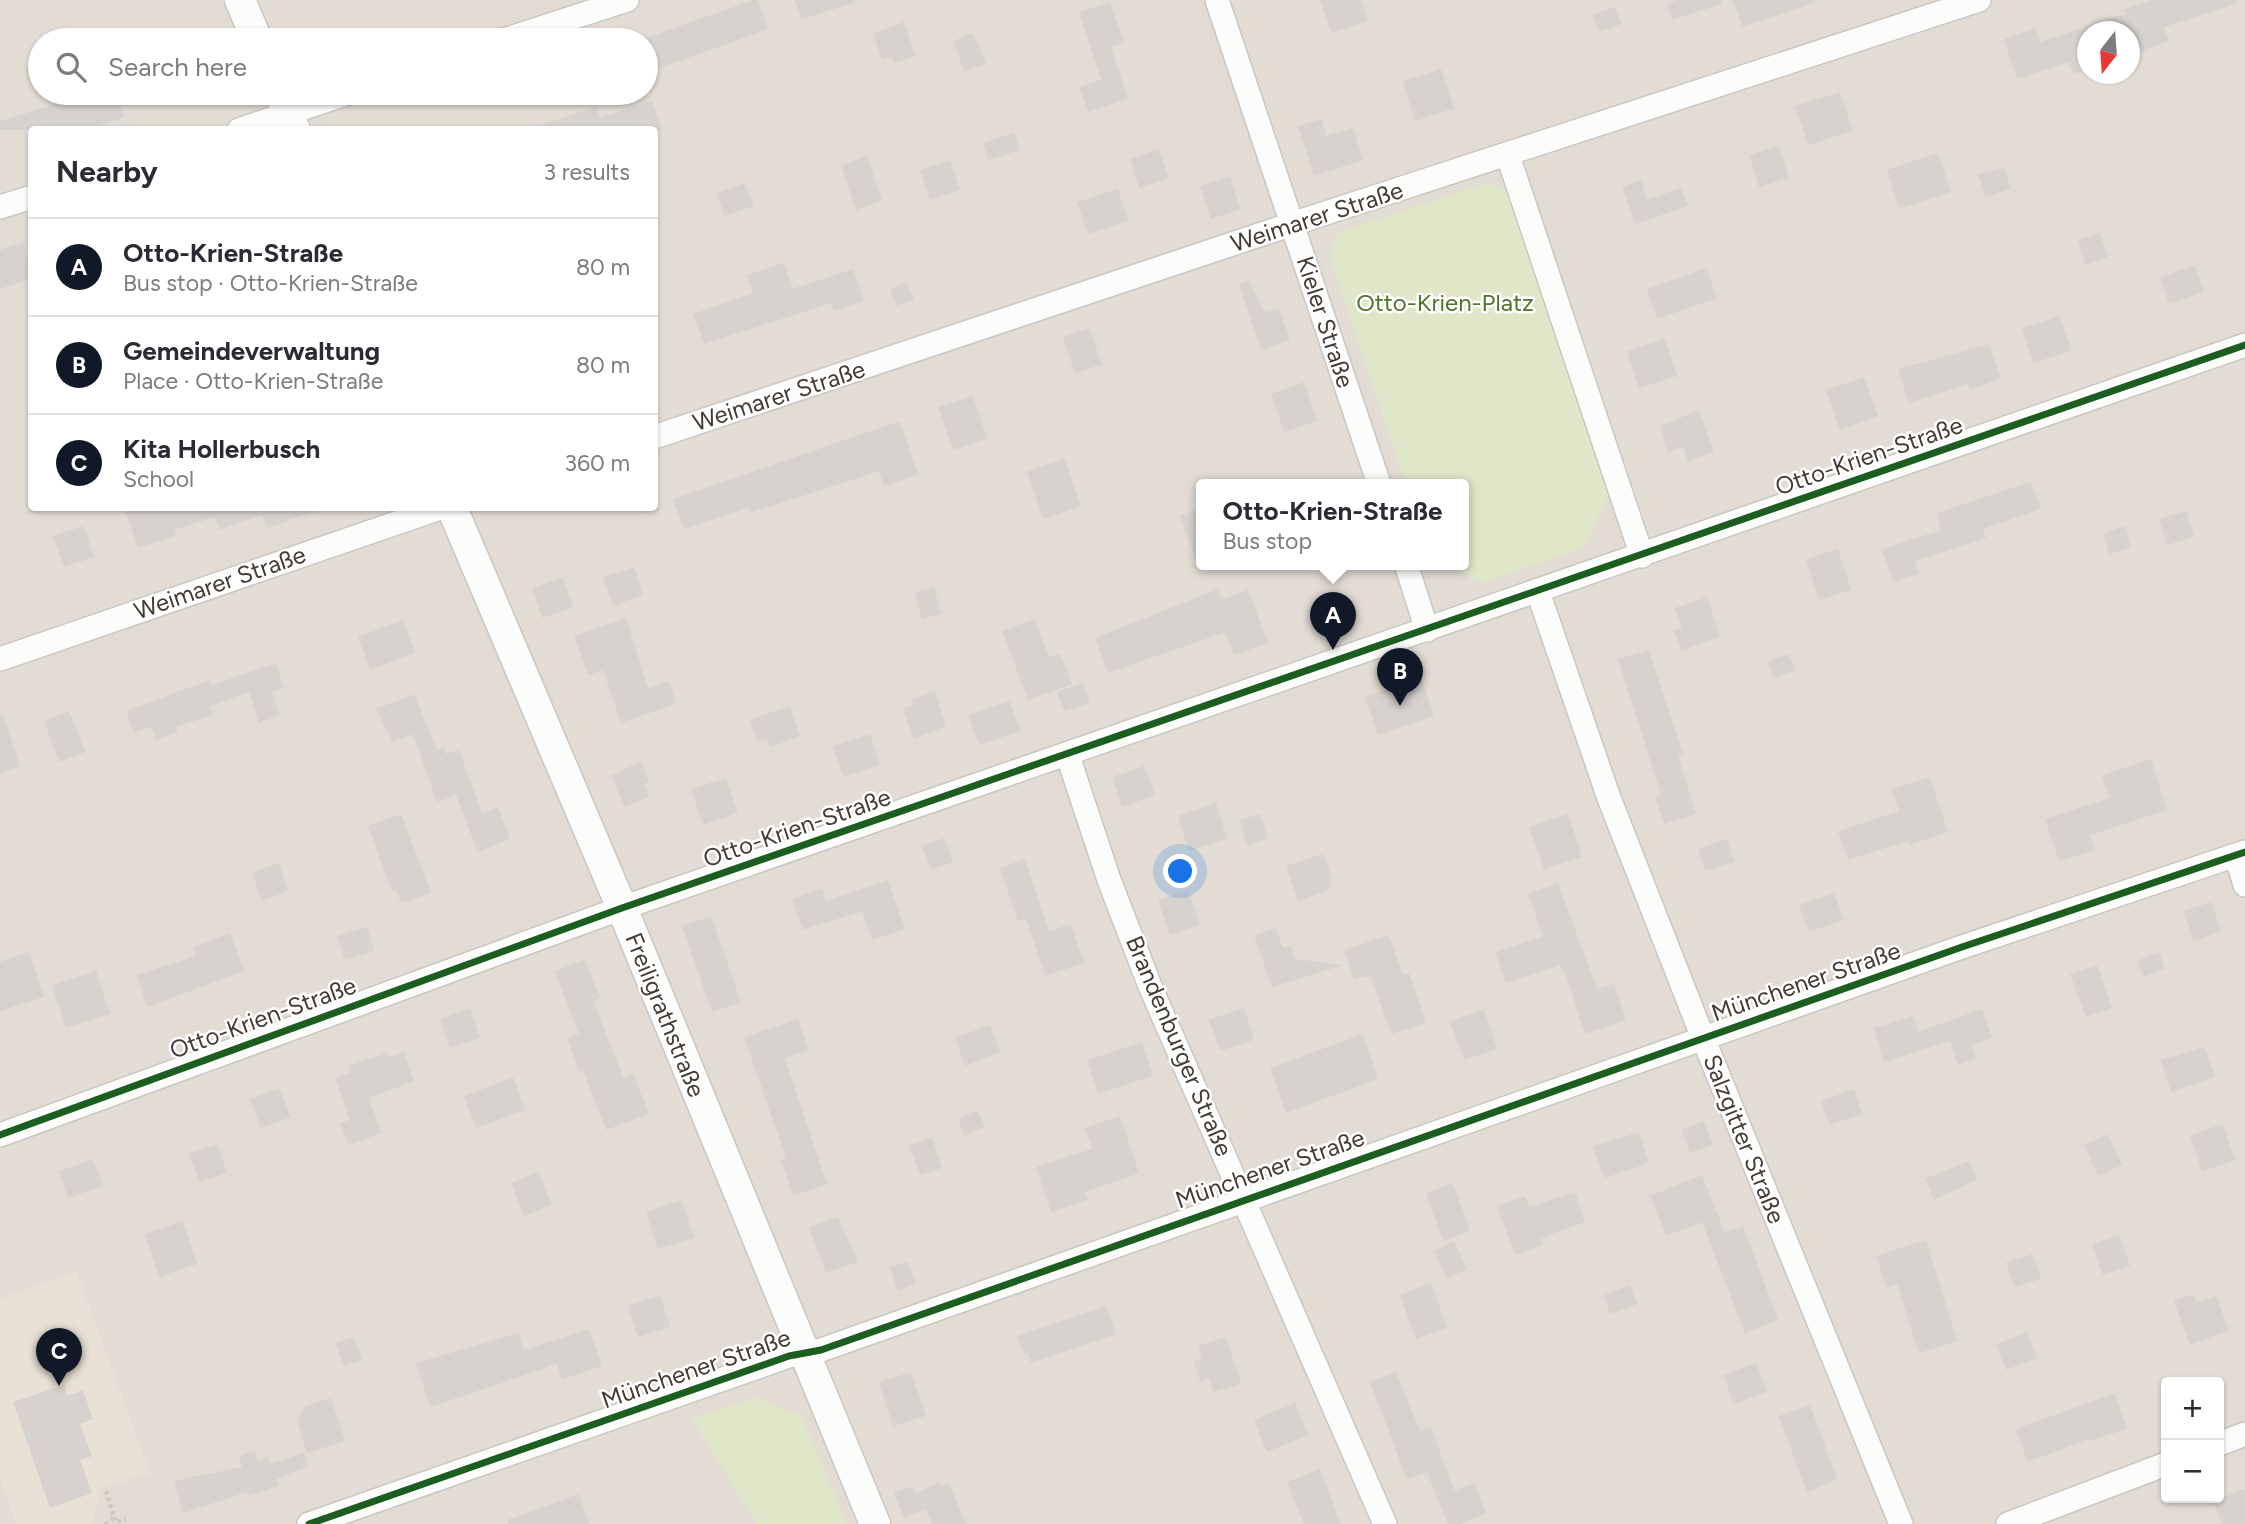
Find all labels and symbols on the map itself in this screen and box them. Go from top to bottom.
north arrow [2077,21,2140,84]
street label: Weimarer Straße [1227,175,1407,258]
street label: Kieler Straße [1291,252,1360,391]
park label: Otto-Krien-Platz [1356,288,1534,317]
street label: Weimarer Straße [689,354,869,437]
street label: Otto-Krien-Straße [1771,410,1966,501]
street label: Weimarer Straße [130,540,309,625]
pin: A [1310,592,1356,650]
pin: B [1377,648,1423,706]
street label: Otto-Krien-Straße [699,782,894,873]
your location [1163,854,1197,888]
street label: Freiligrathstraße [619,928,712,1101]
street label: Brandenburger Straße [1120,931,1239,1160]
street label: Münchener Straße [1708,936,1904,1027]
street label: Otto-Krien-Straße [166,970,360,1065]
street label: Salzgitter Straße [1697,1050,1792,1228]
street label: Münchener Straße [1172,1123,1368,1214]
street label: Münchener Straße [598,1323,794,1414]
pin: C [36,1328,82,1386]

